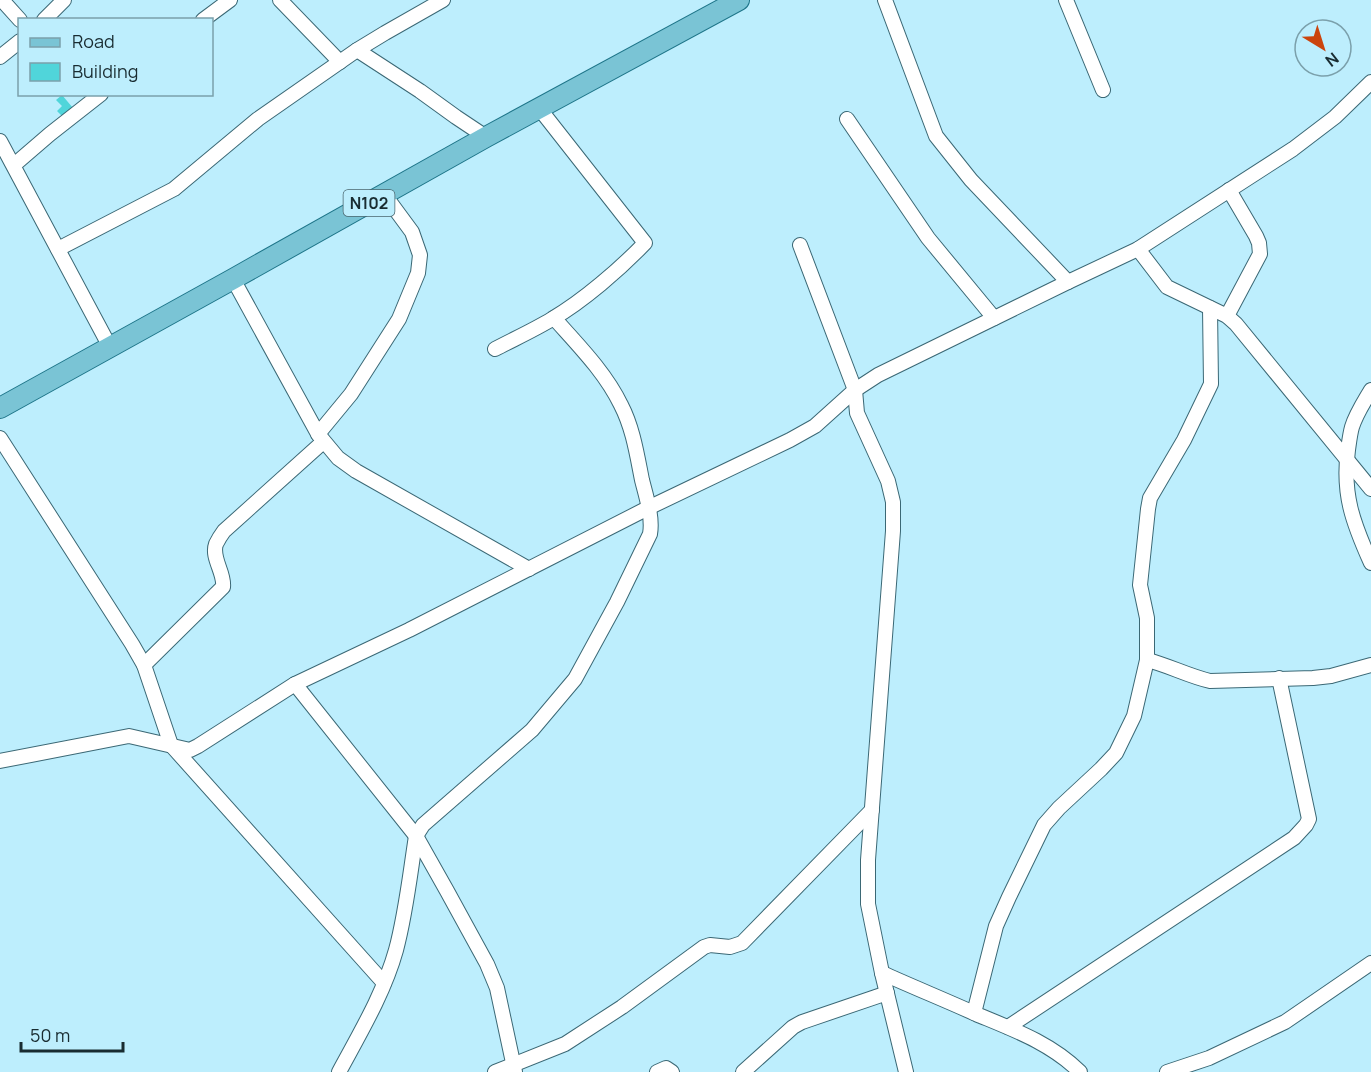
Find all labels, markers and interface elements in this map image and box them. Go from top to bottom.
legend [18,18,213,96]
north arrow [1293,18,1353,78]
text: Road [72,29,115,53]
text: N [1321,48,1344,72]
text: Building [72,59,138,83]
road number: N102 [344,190,394,216]
scale bar [21,1015,123,1053]
text: 50 m [30,1023,70,1047]

